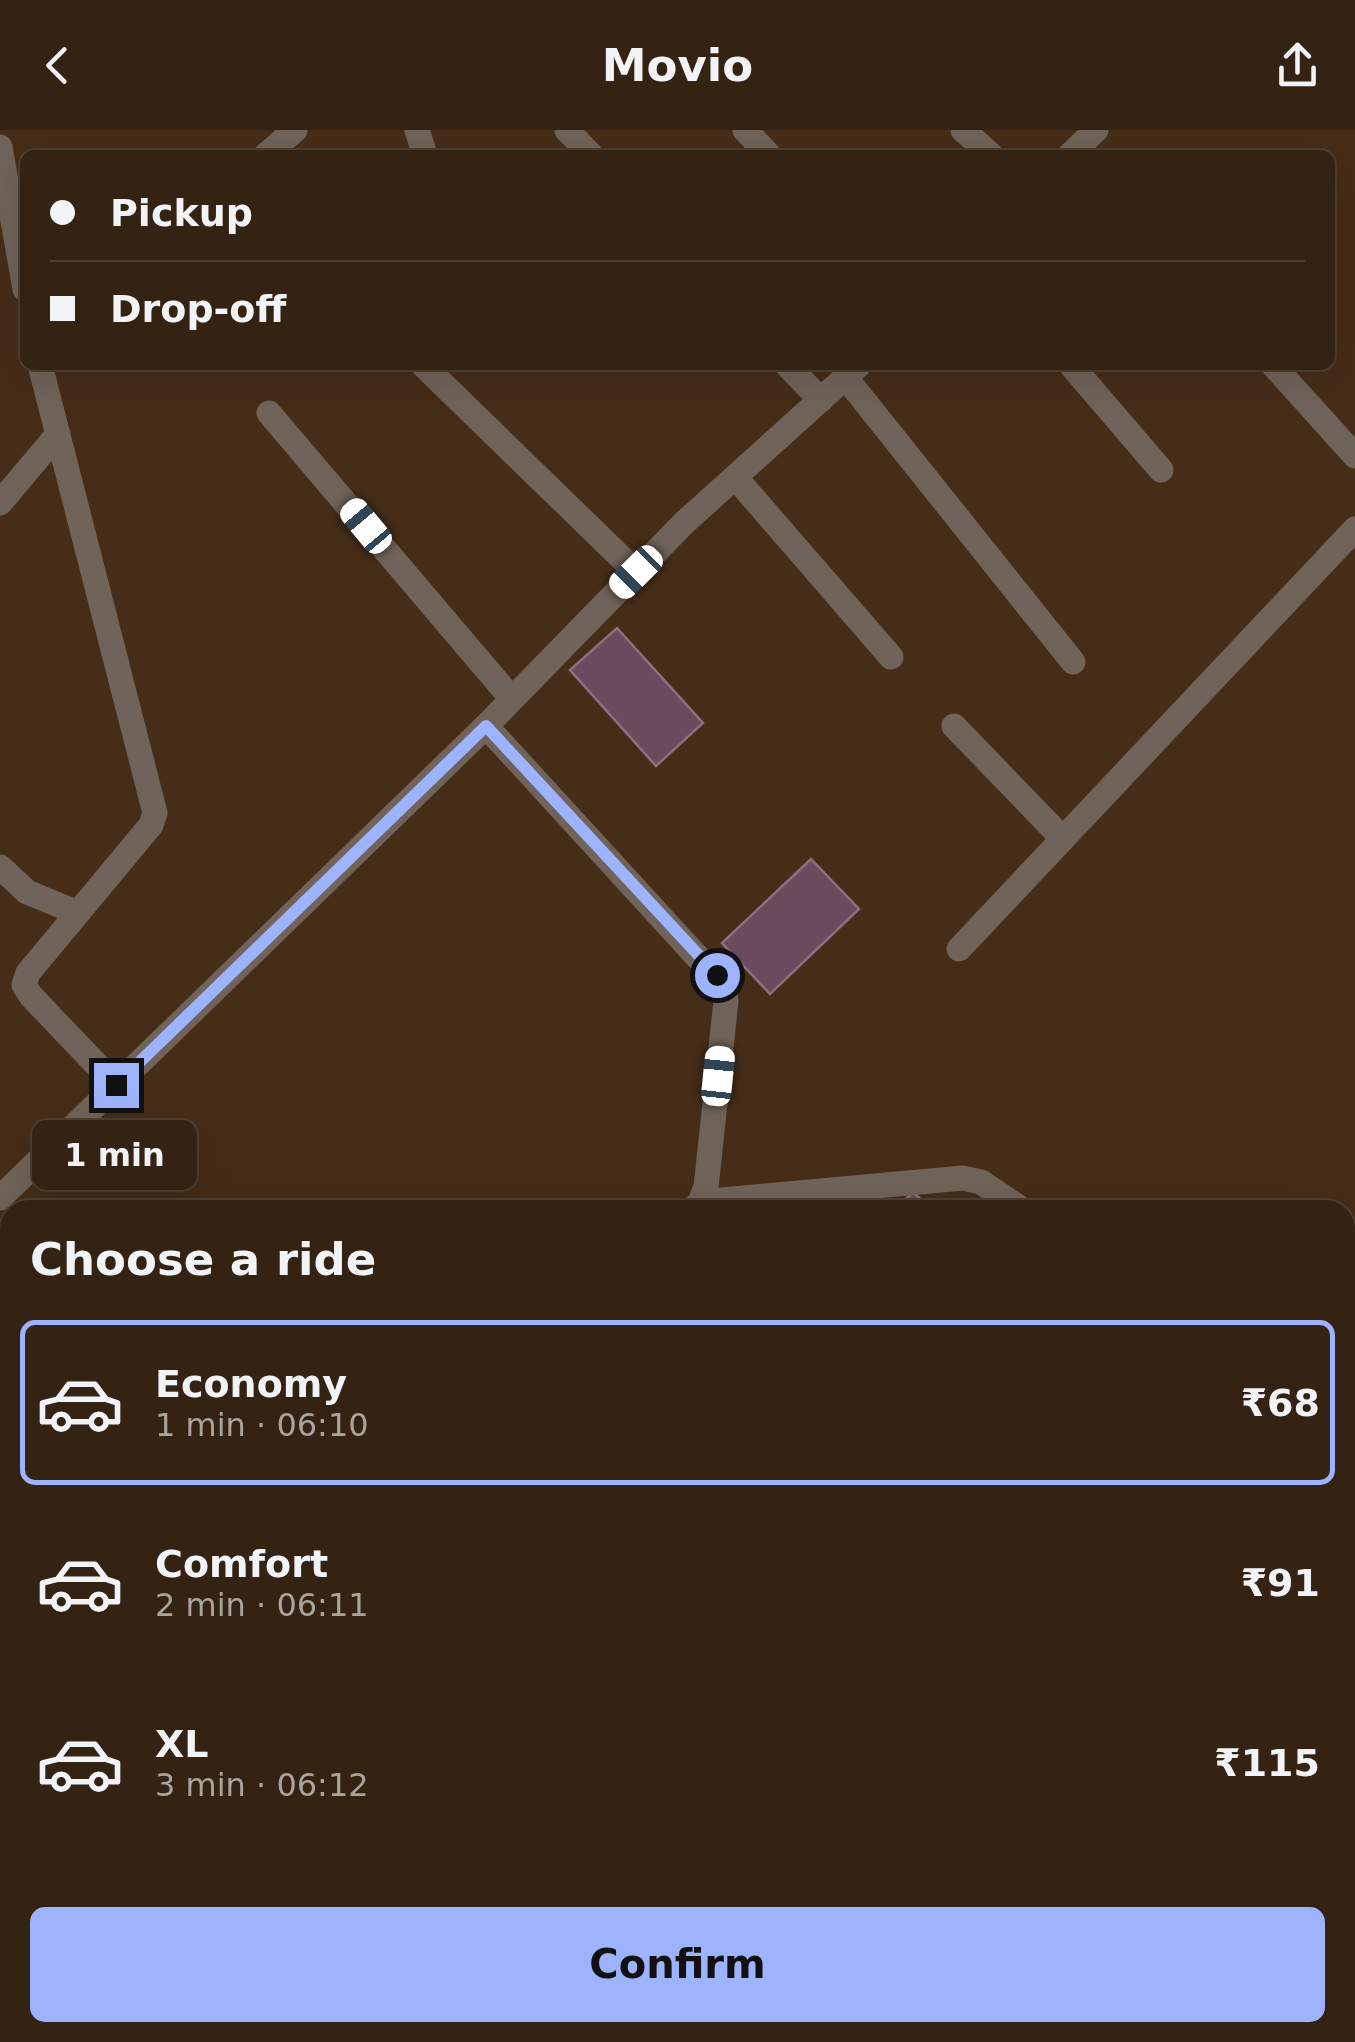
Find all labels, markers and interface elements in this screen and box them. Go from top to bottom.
icon: back [30,38,85,93]
icon: share [1270,38,1325,93]
text: Movio [602,39,753,92]
text: Pickup [110,191,253,235]
text: Drop-off [110,287,286,331]
car [335,493,397,559]
car [604,540,668,604]
route start [695,953,740,998]
car [700,1045,736,1107]
route end [94,1063,139,1108]
callout: 1 min [34,1120,198,1190]
text: 1 min [64,1136,165,1174]
text: Choose a ride [30,1233,376,1286]
icon: car [35,1358,125,1448]
text: Economy [155,1362,347,1406]
text: ₹68 [1241,1381,1320,1425]
text: 1 min · 06:10 [155,1406,369,1444]
icon: car [35,1538,125,1628]
text: Comfort [155,1542,328,1586]
text: ₹91 [1241,1561,1320,1605]
text: 2 min · 06:11 [155,1586,369,1624]
icon: car [35,1718,125,1808]
text: XL [155,1722,209,1766]
text: ₹115 [1214,1741,1320,1785]
text: 3 min · 06:12 [155,1766,369,1804]
button: Confirm [30,1907,1325,2022]

